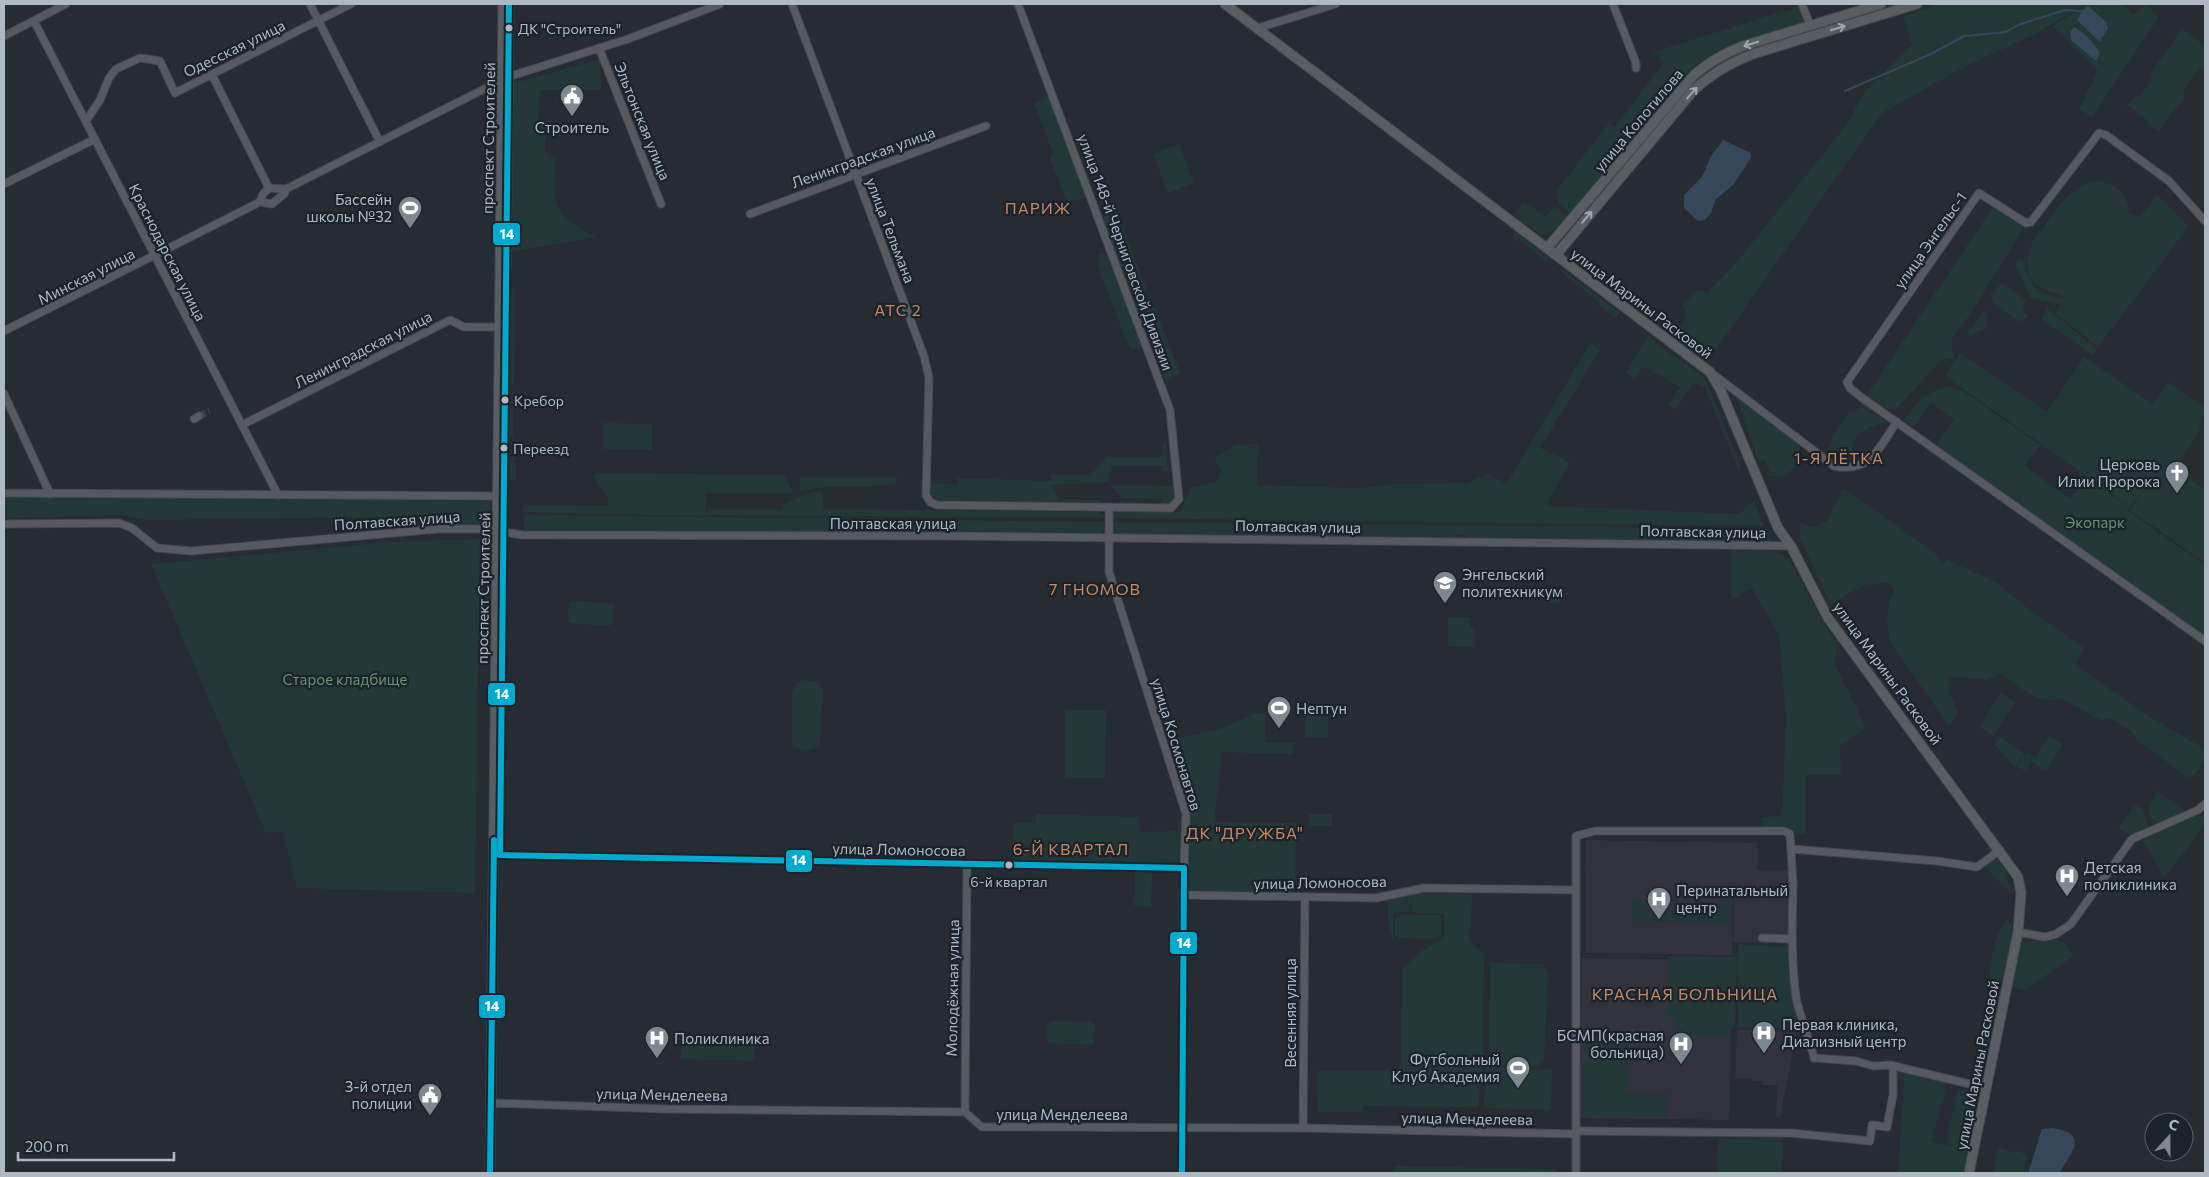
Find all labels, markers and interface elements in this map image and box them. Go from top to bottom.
street label: Одесская улица [180,16,288,80]
place label: ДК "Строитель" [518,20,621,37]
one-way arrow [1829,22,1845,32]
marker: ДК "Строитель" [504,23,514,33]
one-way arrow [1743,39,1759,49]
street label: Эльтонская улица [611,59,675,183]
street label: проспект Строителей [478,62,498,214]
street label: улица Колотилова [1590,65,1686,175]
public building icon: Строитель [559,83,585,117]
one-way arrow [1686,86,1698,99]
place label: Строитель [535,118,610,136]
street label: Ленинградская улица [789,123,937,191]
street label: улица 148-й Черниговской Дивизии [1075,131,1177,373]
street label: улица Тельмана [863,175,919,285]
street label: Краснодарская улица [126,180,210,324]
street label: улица Энгельс-1 [1890,188,1970,292]
place label: Бассейн школы №32 [306,190,392,225]
sports icon: Бассейн школы №32 [397,195,423,229]
district label: ПАРИЖ [1005,198,1071,217]
one-way arrow [1581,211,1593,224]
line badge: 14 [492,222,521,246]
text: 14 [500,225,515,242]
street label: Минская улица [34,244,138,308]
street label: улица Марины Расковой [1568,244,1716,362]
district label: АТС 2 [874,300,922,319]
street label: Ленинградская улица [291,307,435,391]
place label: Кребор [514,392,564,409]
marker: Кребор [500,395,510,405]
place label: Переезд [513,440,569,457]
marker: Переезд [499,443,509,453]
district label: 1-Я ЛЁТКА [1794,448,1884,467]
place label: Церковь Илии Пророка [2057,455,2160,490]
church icon: Церковь Илии Пророка [2164,460,2190,494]
street label: Полтавская улица [333,507,461,533]
street label: проспект Строителей [473,512,493,664]
park label: Экопарк [2065,513,2125,531]
street label: Полтавская улица [830,514,956,532]
street label: Полтавская улица [1235,516,1361,536]
street label: Полтавская улица [1640,521,1766,541]
place label: Энгельский политехникум [1462,565,1563,600]
school or university icon: Энгельский политехникум [1432,570,1458,604]
district label: 7 ГНОМОВ [1049,579,1141,598]
street label: улица Марины Расковой [1830,598,1946,748]
park label: Старое кладбище [283,670,408,688]
street label: улица Космонавтов [1148,676,1206,812]
line badge: 14 [487,682,516,706]
text: 14 [495,685,510,702]
sports icon: Нептун [1266,695,1292,729]
place label: Нептун [1296,699,1347,717]
district label: ДК "ДРУЖБА" [1186,823,1304,842]
street label: улица Ломоносова [832,839,966,859]
district label: 6-Й КВАРТАЛ [1013,839,1129,858]
line badge: 14 [785,849,813,873]
text: 14 [792,851,807,868]
place label: Детская поликлиника [2084,858,2177,893]
marker: 6-й квартал [1004,860,1014,870]
hospital icon: Детская поликлиника [2054,863,2080,897]
street label: улица Ломоносова [1253,872,1387,892]
place label: 6-й квартал [970,873,1048,890]
place label: Перинатальный центр [1676,881,1788,916]
hospital icon: Перинатальный центр [1646,886,1672,920]
street label: Молодёжная улица [942,919,962,1057]
line badge: 14 [1169,931,1198,955]
text: 14 [1177,934,1192,951]
street label: Весенняя улица [1281,958,1299,1068]
street label: улица Марины Расковой [1952,979,2002,1151]
district label: КРАСНАЯ БОЛЬНИЦА [1592,984,1778,1003]
line badge: 14 [478,994,506,1019]
text: 14 [485,997,500,1014]
place label: Первая клиника, Диализный центр [1782,1015,1907,1050]
hospital icon: Первая клиника, Диализный центр [1751,1020,1777,1054]
hospital icon: Поликлиника [644,1025,670,1059]
place label: БСМП(красная больница) [1557,1026,1664,1061]
place label: Поликлиника [674,1029,770,1047]
hospital icon: БСМП(красная больница) [1668,1031,1694,1065]
place label: Футбольный Клуб Академия [1392,1050,1500,1085]
sports icon: Футбольный Клуб Академия [1505,1055,1531,1089]
place label: 3-й отдел полиции [345,1077,412,1112]
public building icon: 3-й отдел полиции [417,1082,443,1116]
street label: улица Менделеева [596,1084,728,1104]
street label: улица Менделеева [996,1105,1128,1123]
street label: улица Менделеева [1401,1108,1533,1128]
north arrow [2144,1112,2194,1162]
text: С [2166,1115,2181,1134]
scale bar [18,1130,174,1162]
text: 200 m [25,1137,69,1155]

